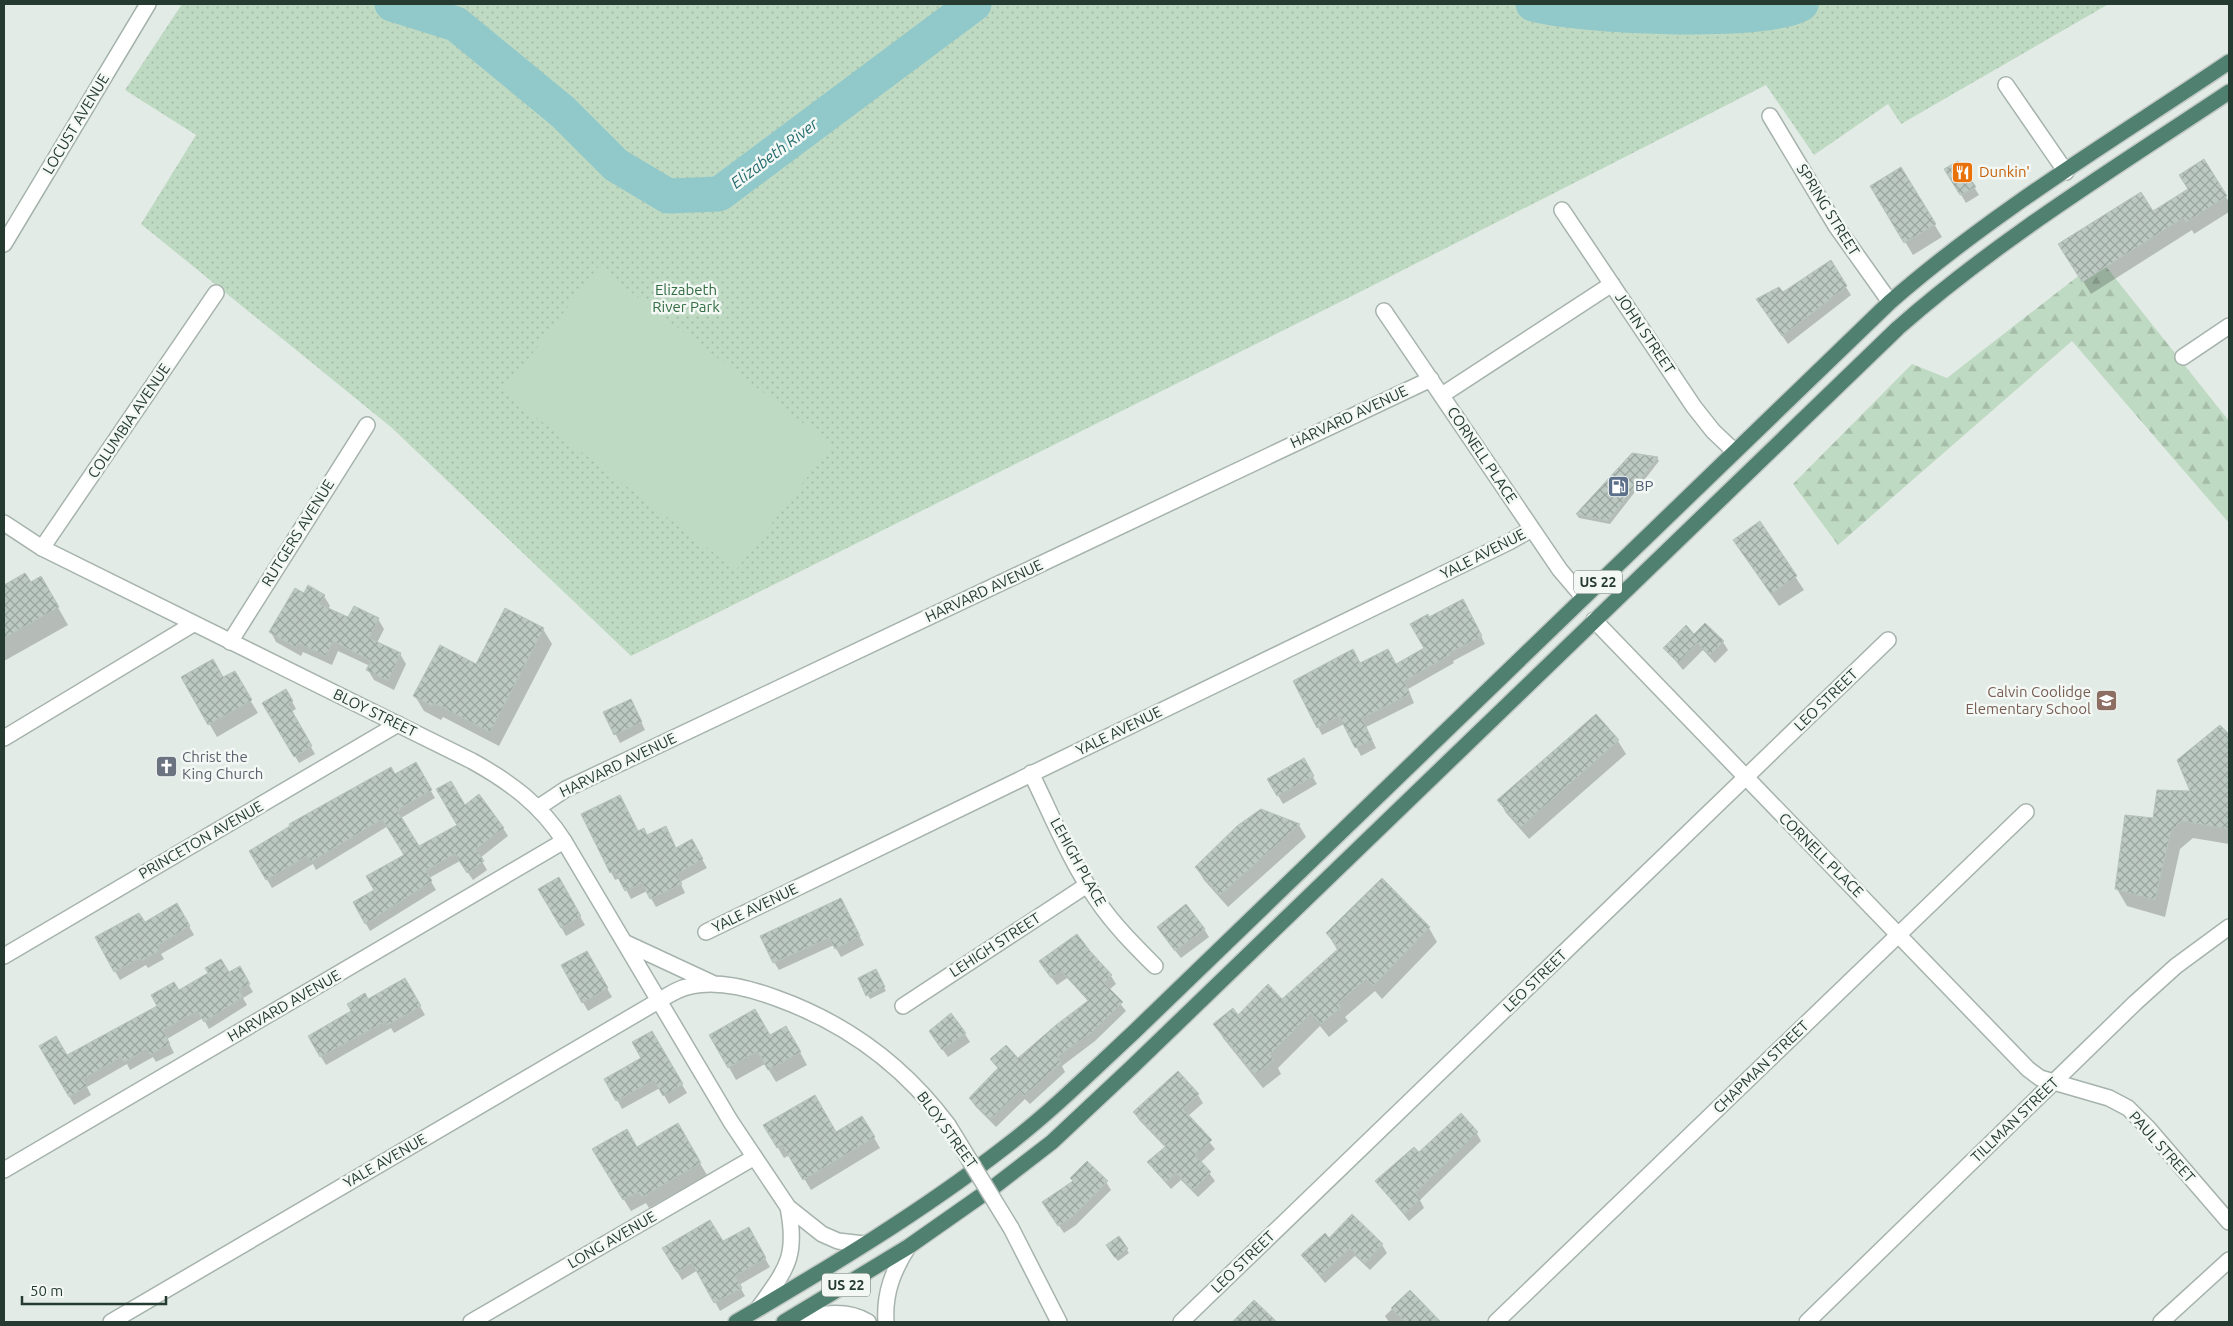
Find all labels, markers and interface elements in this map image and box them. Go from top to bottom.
street label: LOCUST AVENUE [39,70,112,177]
water label: Elizabeth River [727,114,822,192]
restaurant icon: Dunkin' [1951,160,1975,184]
street label: SPRING STREET [1793,161,1864,259]
place label: Dunkin' [1979,163,2030,180]
park label: Elizabeth River Park [652,281,720,315]
street label: JOHN STREET [1612,289,1679,377]
street label: COLUMBIA AVENUE [84,360,173,481]
street label: HARVARD AVENUE [1287,382,1410,451]
street label: CORNELL PLACE [1444,403,1521,506]
fuel station icon: BP [1607,474,1631,498]
street label: RUTGERS AVENUE [258,476,337,589]
place label: BP [1635,477,1654,494]
street label: YALE AVENUE [1437,525,1528,582]
street label: HARVARD AVENUE [922,556,1045,625]
road number: US 22 [1574,570,1622,594]
street label: LEO STREET [1790,665,1861,734]
place label: Calvin Coolidge Elementary School [1965,683,2091,717]
street label: BLOY STREET [331,685,420,740]
school or university icon: Calvin Coolidge Elementary School [2095,689,2119,713]
street label: YALE AVENUE [1073,702,1164,759]
street label: HARVARD AVENUE [557,729,679,800]
place label: Christ the King Church [182,748,263,782]
church icon: Christ the King Church [154,754,178,778]
street label: PRINCETON AVENUE [136,797,266,882]
street label: CORNELL PLACE [1776,809,1867,900]
street label: LEHIGH PLACE [1047,815,1110,909]
street label: YALE AVENUE [709,879,800,936]
street label: LEHIGH STREET [946,909,1044,980]
street label: LEO STREET [1499,946,1570,1015]
street label: HARVARD AVENUE [224,966,343,1045]
street label: CHAPMAN STREET [1709,1016,1812,1117]
street label: TILLMAN STREET [1967,1073,2062,1166]
street label: BLOY STREET [914,1088,981,1172]
street label: PAUL STREET [2126,1108,2199,1186]
street label: YALE AVENUE [340,1130,429,1191]
street label: LONG AVENUE [565,1207,659,1272]
street label: LEO STREET [1207,1227,1278,1296]
scale bar [22,1274,166,1306]
road number: US 22 [822,1274,870,1296]
text: 50 m [30,1282,63,1299]

